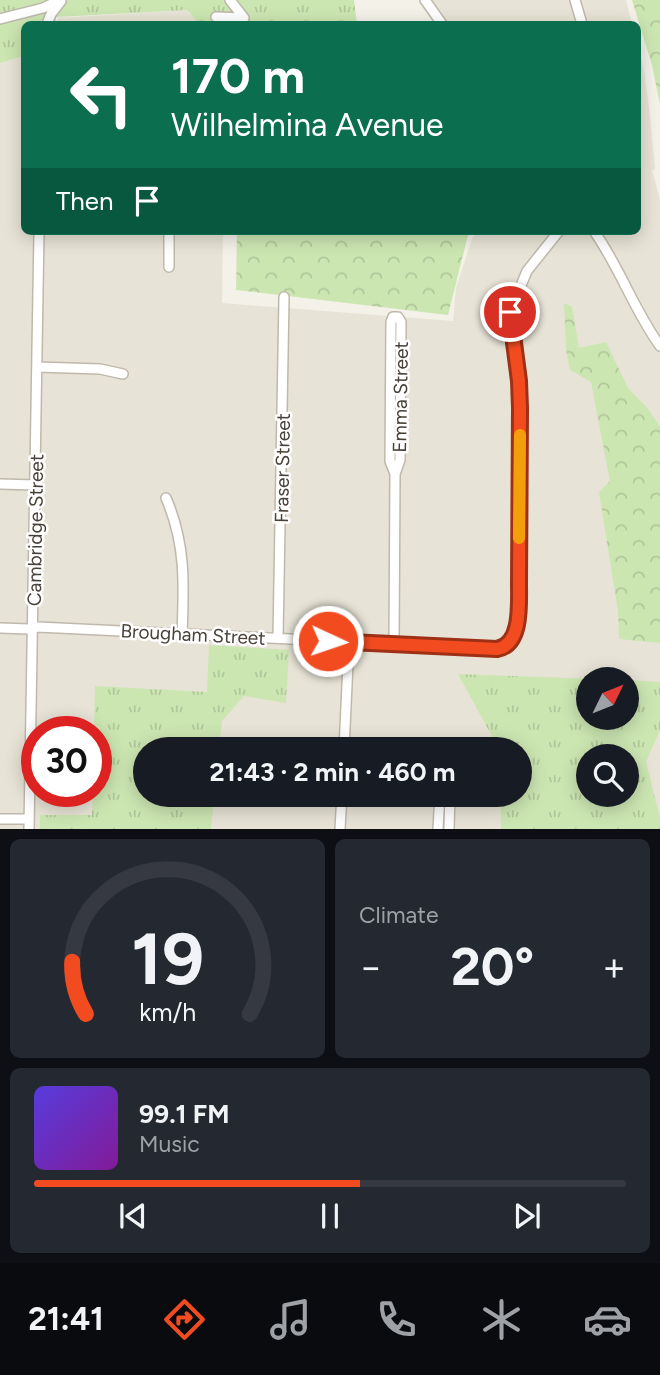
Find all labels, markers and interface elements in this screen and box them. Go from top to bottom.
text: 170 m [171,46,305,105]
icon: left [56,49,147,140]
text: Wilhelmina Avenue [171,106,444,144]
icon: arrive [128,182,166,220]
text: Then [56,185,114,217]
pin [480,282,540,342]
icon: arrive [491,293,529,331]
street label: Emma Street [388,341,413,453]
street label: Fraser Street [270,413,295,523]
street label: Cambridge Street [23,454,48,606]
position arrow [291,604,365,678]
street label: Brougham Street [120,619,266,650]
north arrow [576,667,639,730]
map controls [576,667,639,807]
speed limit sign: 30 [21,716,112,807]
button: search [576,744,639,807]
text: 21:43 · 2 min · 460 m [210,756,455,788]
text: Climate [359,901,438,929]
text: 19 [131,916,204,1003]
text: 20° [451,936,534,998]
text: − [359,944,383,990]
text: + [602,944,626,990]
text: km/h [139,997,196,1027]
text: 99.1 FM [139,1098,229,1130]
text: Music [139,1130,200,1158]
icon: previous [114,1197,152,1235]
icon: pause [311,1197,349,1235]
icon: next [508,1197,546,1235]
icon: directions [160,1295,209,1344]
icon: music [266,1295,315,1344]
icon: phone [372,1295,421,1344]
icon: climate [477,1295,526,1344]
icon: car [583,1295,632,1344]
text: 21:41 [28,1300,104,1338]

